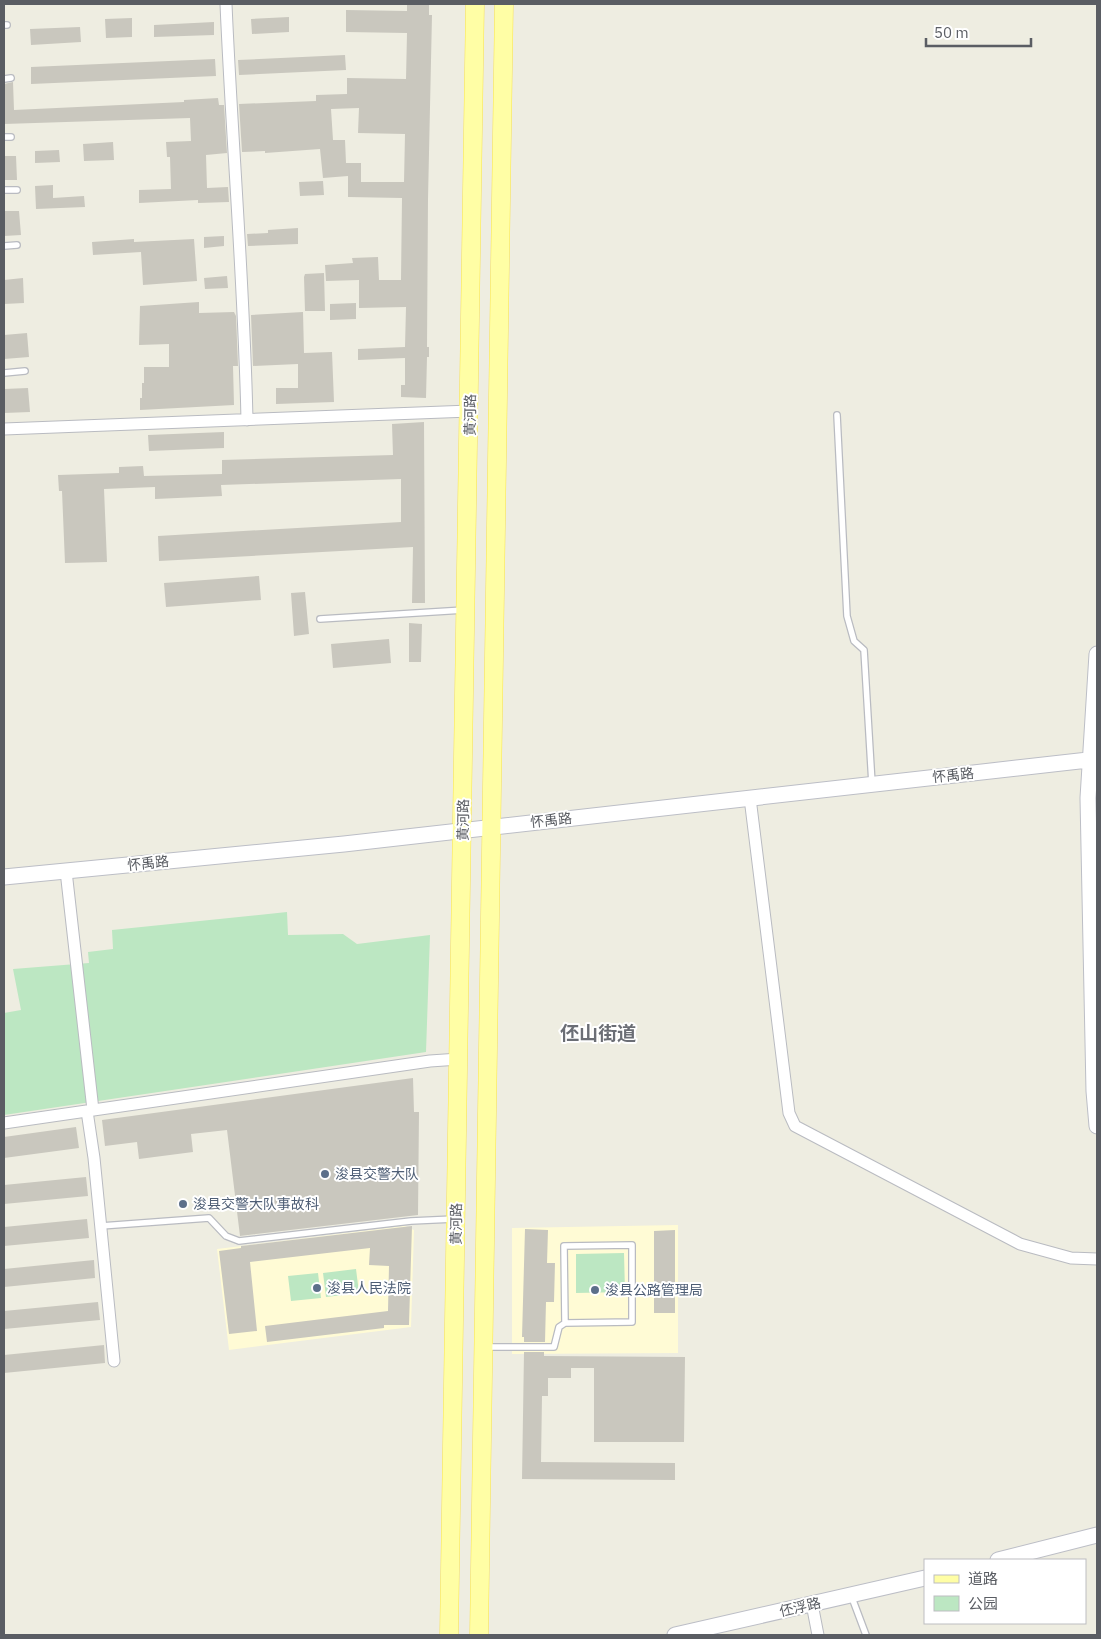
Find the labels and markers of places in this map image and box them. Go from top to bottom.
place label: 浚县交警大队 [335,1165,419,1183]
marker: 浚县交警大队 [319,1168,331,1180]
place label: 浚县交警大队事故科 [193,1195,319,1213]
marker: 浚县交警大队事故科 [177,1198,189,1210]
place label: 浚县人民法院 [327,1279,411,1297]
place label: 浚县公路管理局 [605,1281,703,1299]
marker: 浚县人民法院 [311,1282,323,1294]
marker: 浚县公路管理局 [589,1284,601,1296]

